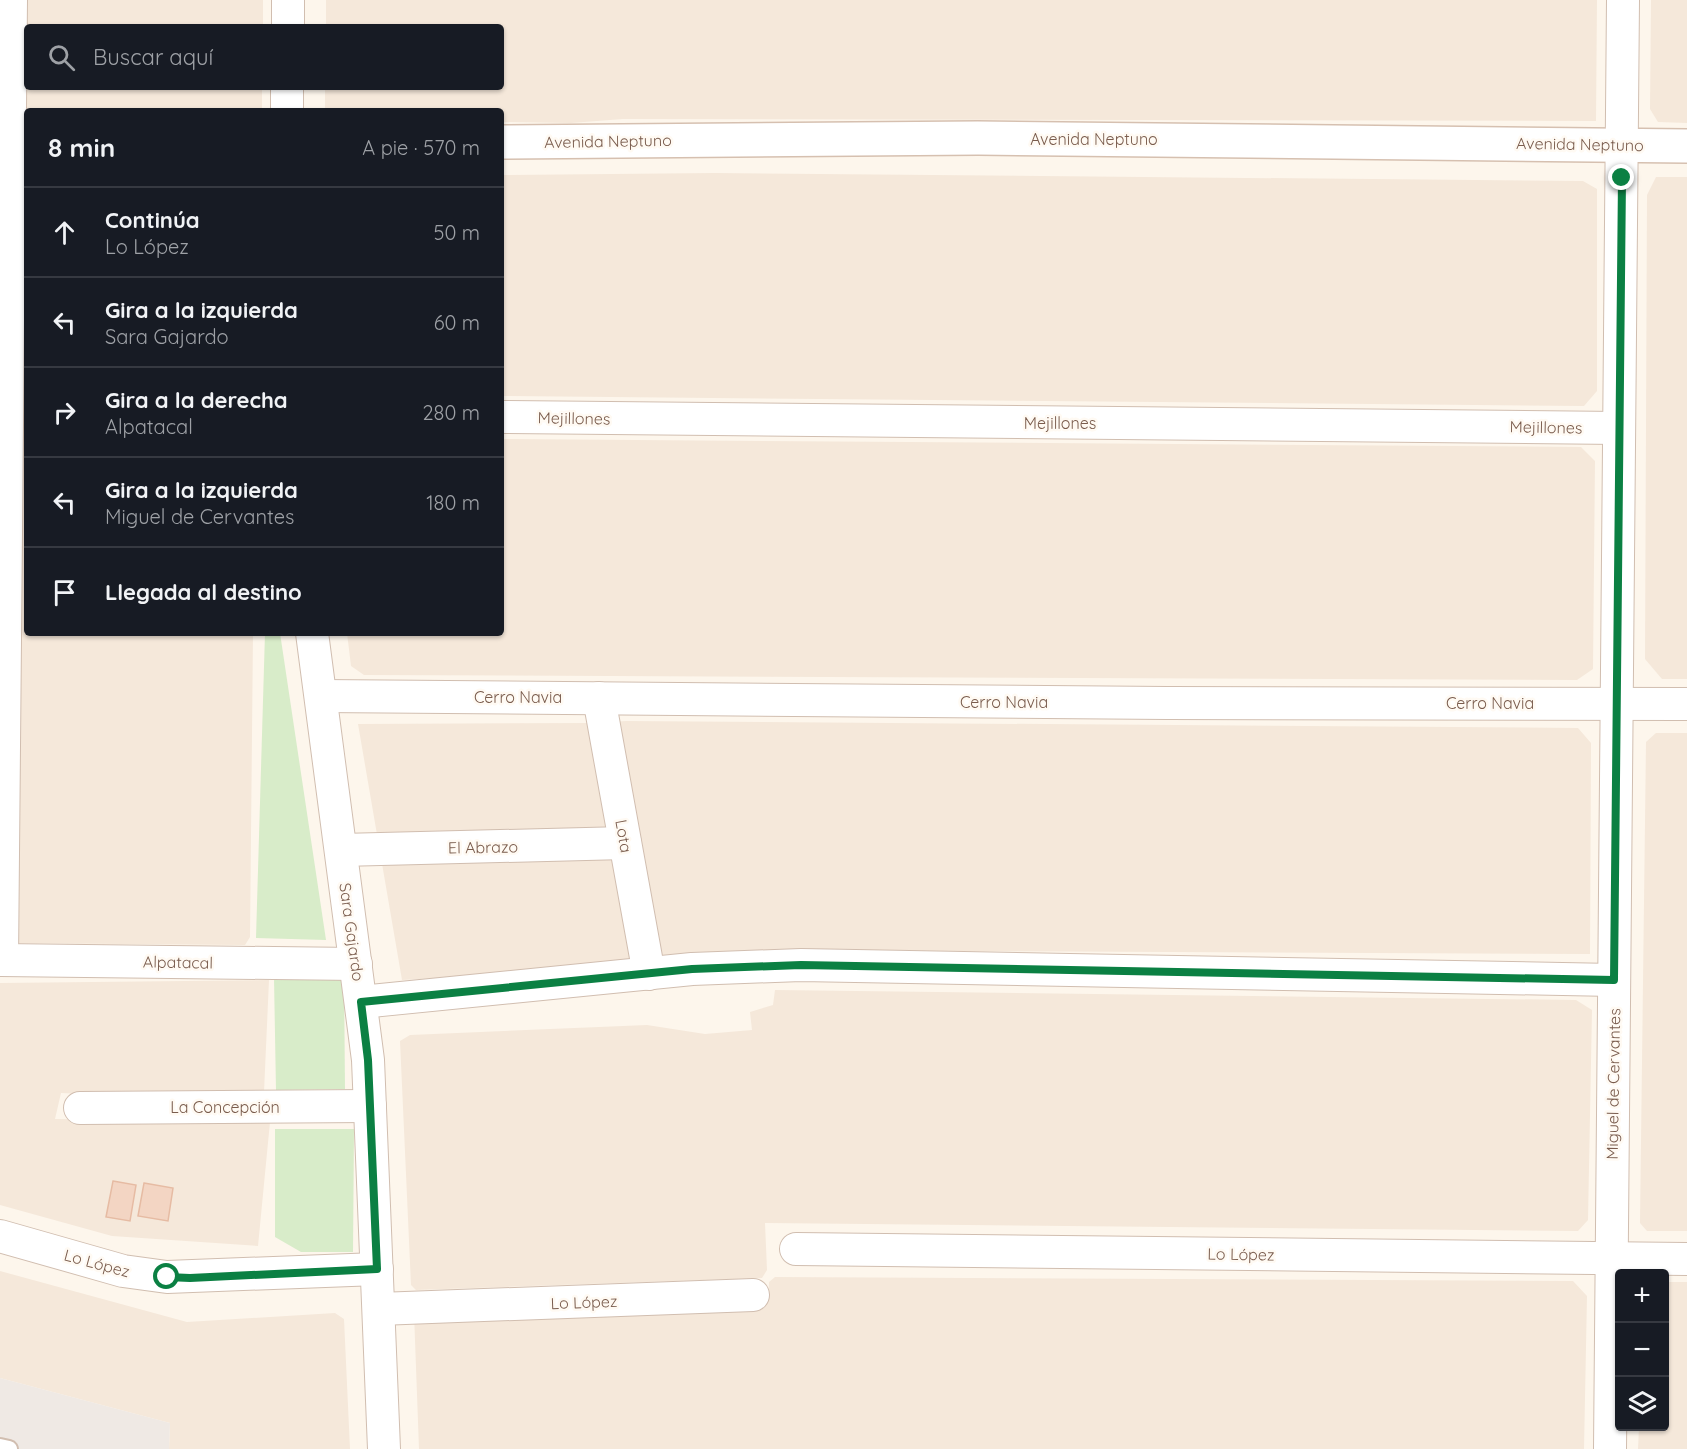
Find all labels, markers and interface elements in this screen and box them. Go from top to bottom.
search box [24,24,504,90]
icon: search [45,41,78,74]
text: Buscar aquí [93,43,213,71]
street label: Avenida Neptuno [1030,129,1158,149]
street label: Avenida Neptuno [544,130,672,152]
text: 8 min [48,131,115,164]
street label: Avenida Neptuno [1516,133,1644,155]
text: A pie · 570 m [362,135,480,160]
route end [1608,164,1634,190]
text: Continúa [105,206,200,234]
icon: ahead [48,216,81,249]
text: 50 m [434,220,480,245]
text: Lo López [105,234,189,259]
text: Gira a la izquierda [105,296,298,324]
icon: left [48,306,81,339]
text: 60 m [434,310,480,335]
text: Sara Gajardo [105,324,229,349]
text: Gira a la derecha [105,386,288,414]
icon: right [48,396,81,429]
text: 280 m [423,400,480,425]
street label: Mejillones [537,407,611,429]
street label: Mejillones [1024,413,1096,433]
text: Alpatacal [105,414,193,439]
street label: Mejillones [1509,416,1583,438]
text: Gira a la izquierda [105,476,298,504]
icon: left [48,486,81,519]
text: 180 m [426,490,480,515]
text: Miguel de Cervantes [105,504,294,529]
icon: arrive [48,576,81,609]
text: Llegada al destino [105,578,302,606]
street label: Cerro Navia [474,687,562,707]
street label: Cerro Navia [960,692,1048,712]
street label: Cerro Navia [1446,693,1534,713]
street label: Lota [611,818,637,854]
street label: El Abrazo [448,836,518,858]
street label: Sara Gajardo [335,882,369,982]
street label: Alpatacal [143,951,213,973]
street label: Miguel de Cervantes [1602,1008,1624,1160]
street label: La Concepción [170,1097,280,1117]
street label: Lo López [1207,1243,1275,1265]
street label: Lo López [62,1245,132,1281]
route start [153,1263,179,1289]
map controls [1615,1269,1669,1431]
button: + [1615,1269,1669,1323]
street label: Lo López [550,1291,618,1313]
button: − [1615,1323,1669,1377]
button: layers [1615,1377,1669,1431]

